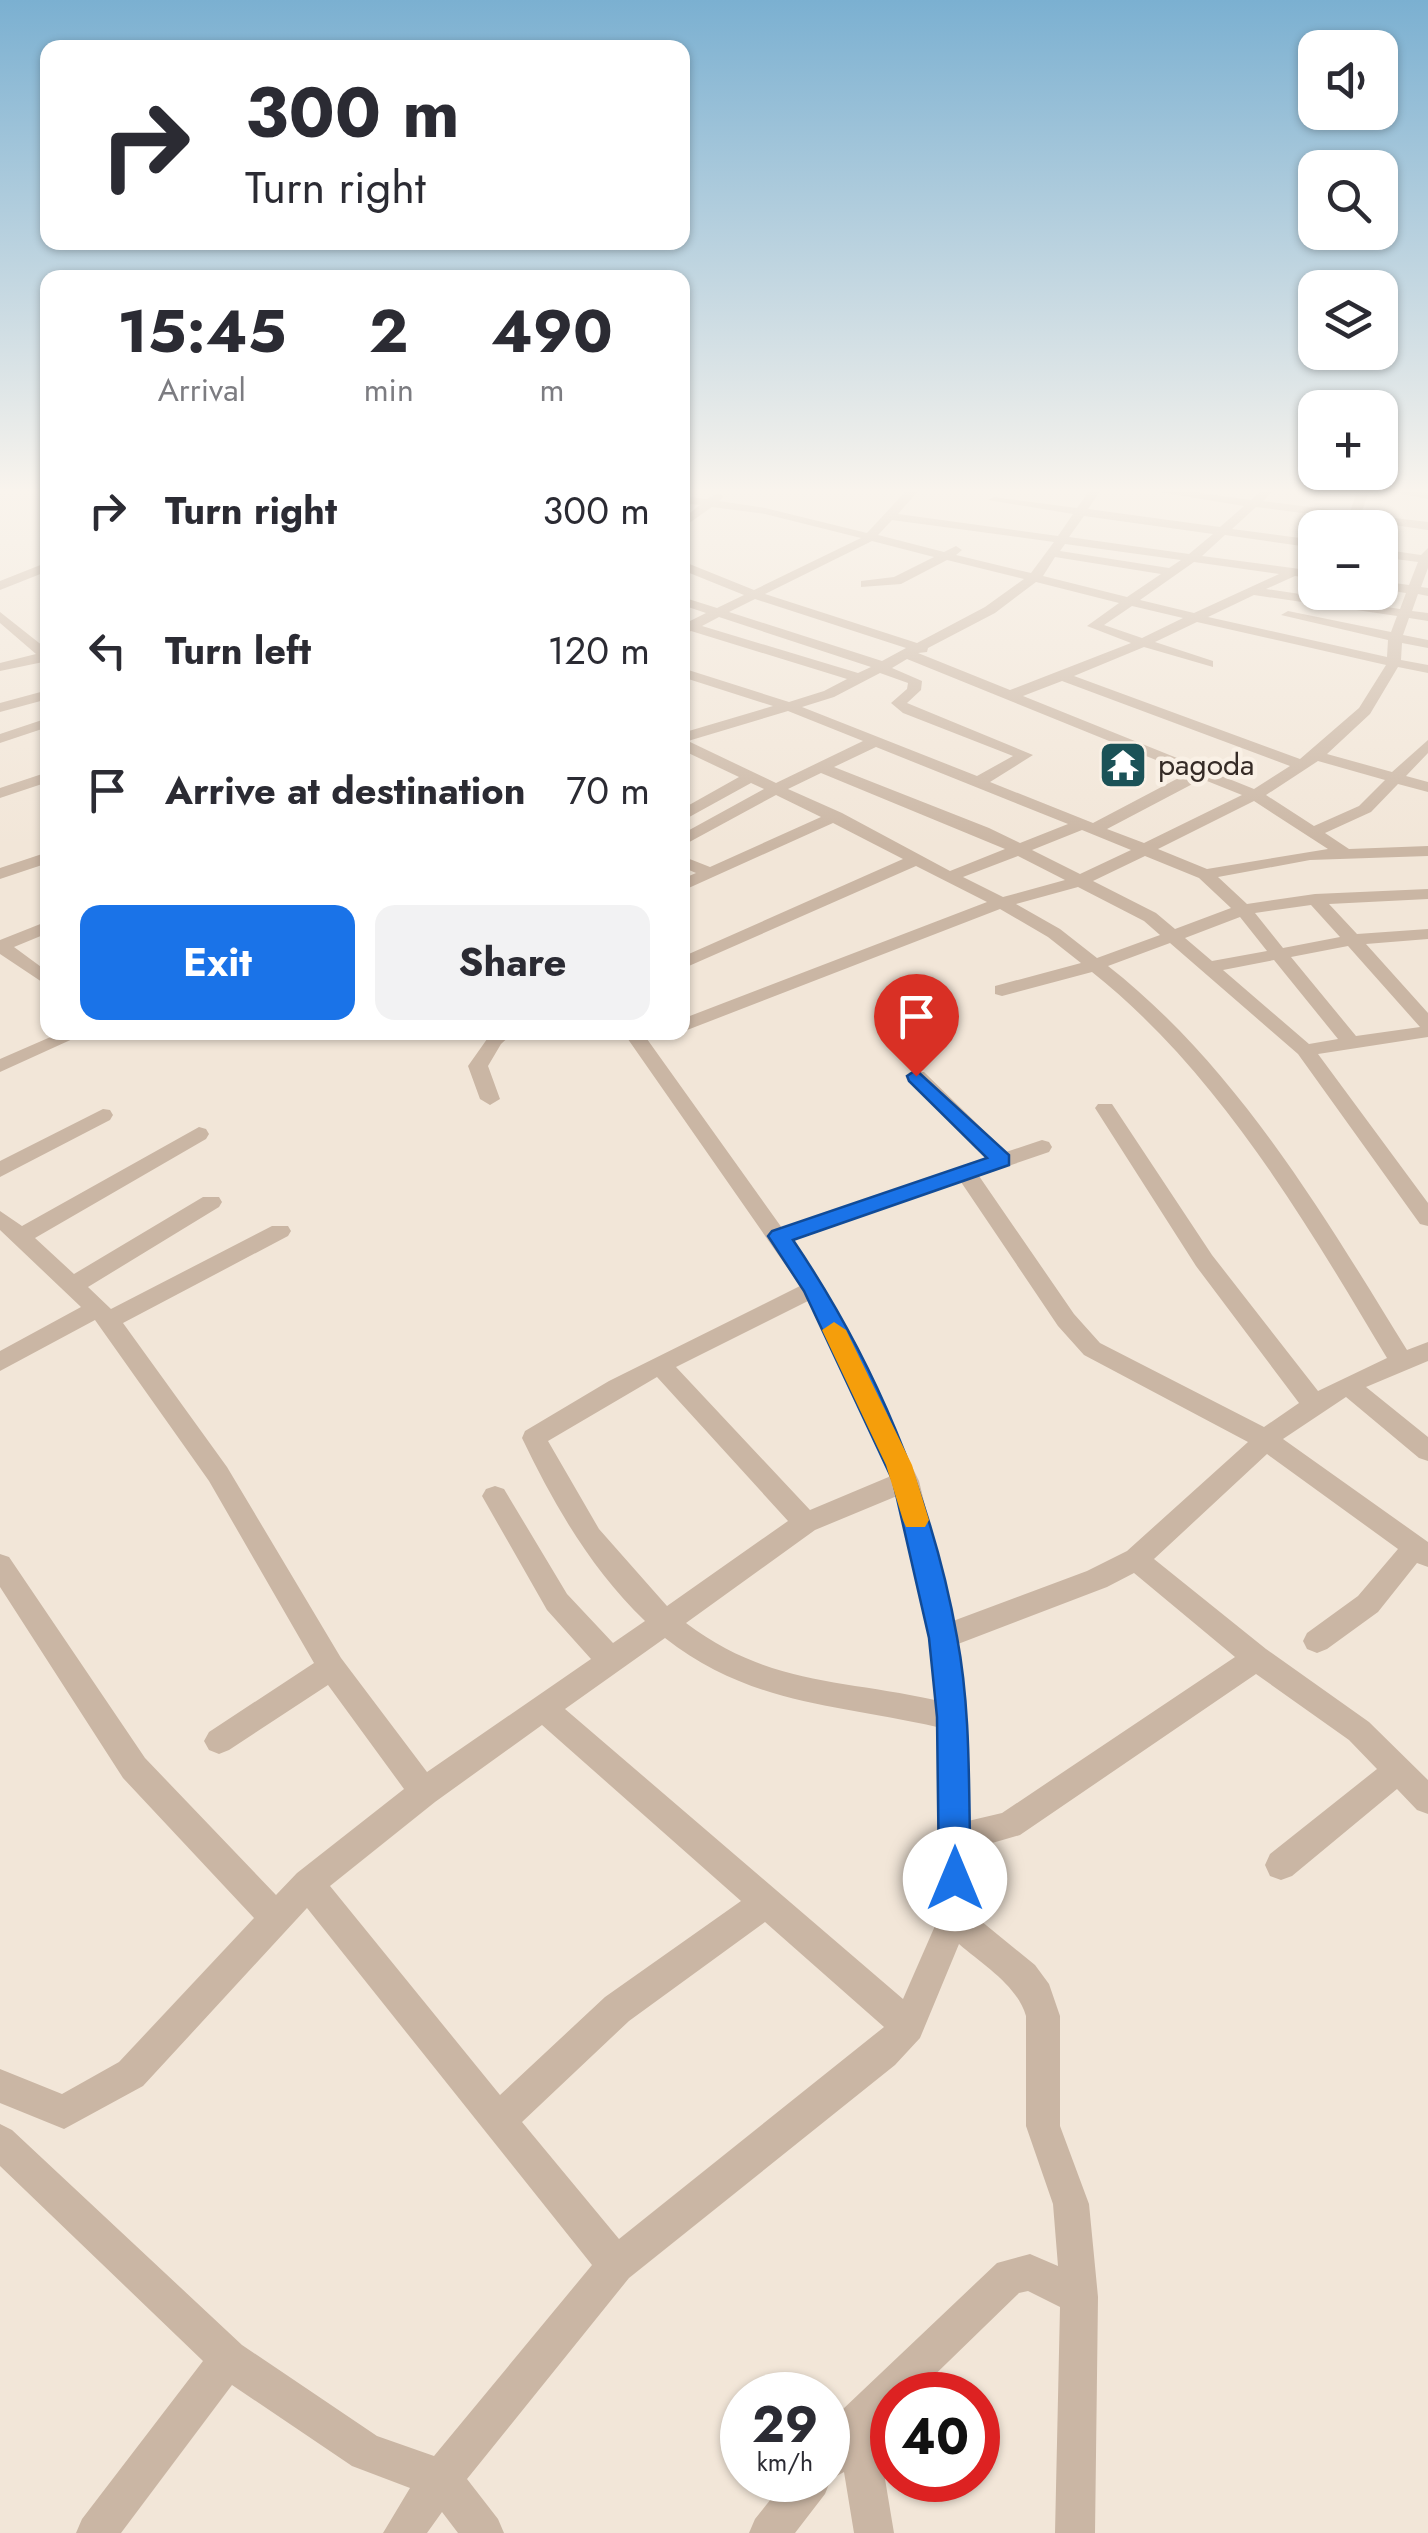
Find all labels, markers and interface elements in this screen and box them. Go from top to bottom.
map controls [1298,30,1398,610]
button: sound [1298,30,1398,130]
text: 300 m [245,62,460,163]
icon: right [80,80,210,210]
button: search [1298,150,1398,250]
text: Turn right [245,155,426,220]
button: layers [1298,270,1398,370]
text: 15:45 [117,288,286,375]
text: 2 [369,288,408,375]
text: 490 [491,288,613,375]
text: Arrival [158,367,246,413]
text: min [364,367,414,413]
text: m [539,367,564,413]
button: + [1298,390,1398,490]
icon: right [80,483,135,538]
text: Turn right [165,483,337,538]
text: 300 m [543,483,650,538]
button: − [1298,510,1398,610]
icon: left [80,623,135,678]
text: Turn left [165,623,311,678]
text: 120 m [547,623,650,678]
temple icon: pagoda [1097,739,1149,791]
place label: pagoda [1158,743,1255,786]
icon: arrive [80,763,135,818]
text: Arrive at destination [165,763,526,818]
text: 70 m [566,763,650,818]
button: Exit [80,905,355,1020]
button: Share [375,905,650,1020]
pin [874,974,959,1077]
icon: arrive [889,989,944,1044]
position arrow [903,1827,1007,1931]
speed limit sign: 40 [870,2372,1000,2502]
text: 29 [752,2388,818,2461]
text: km/h [757,2444,813,2480]

